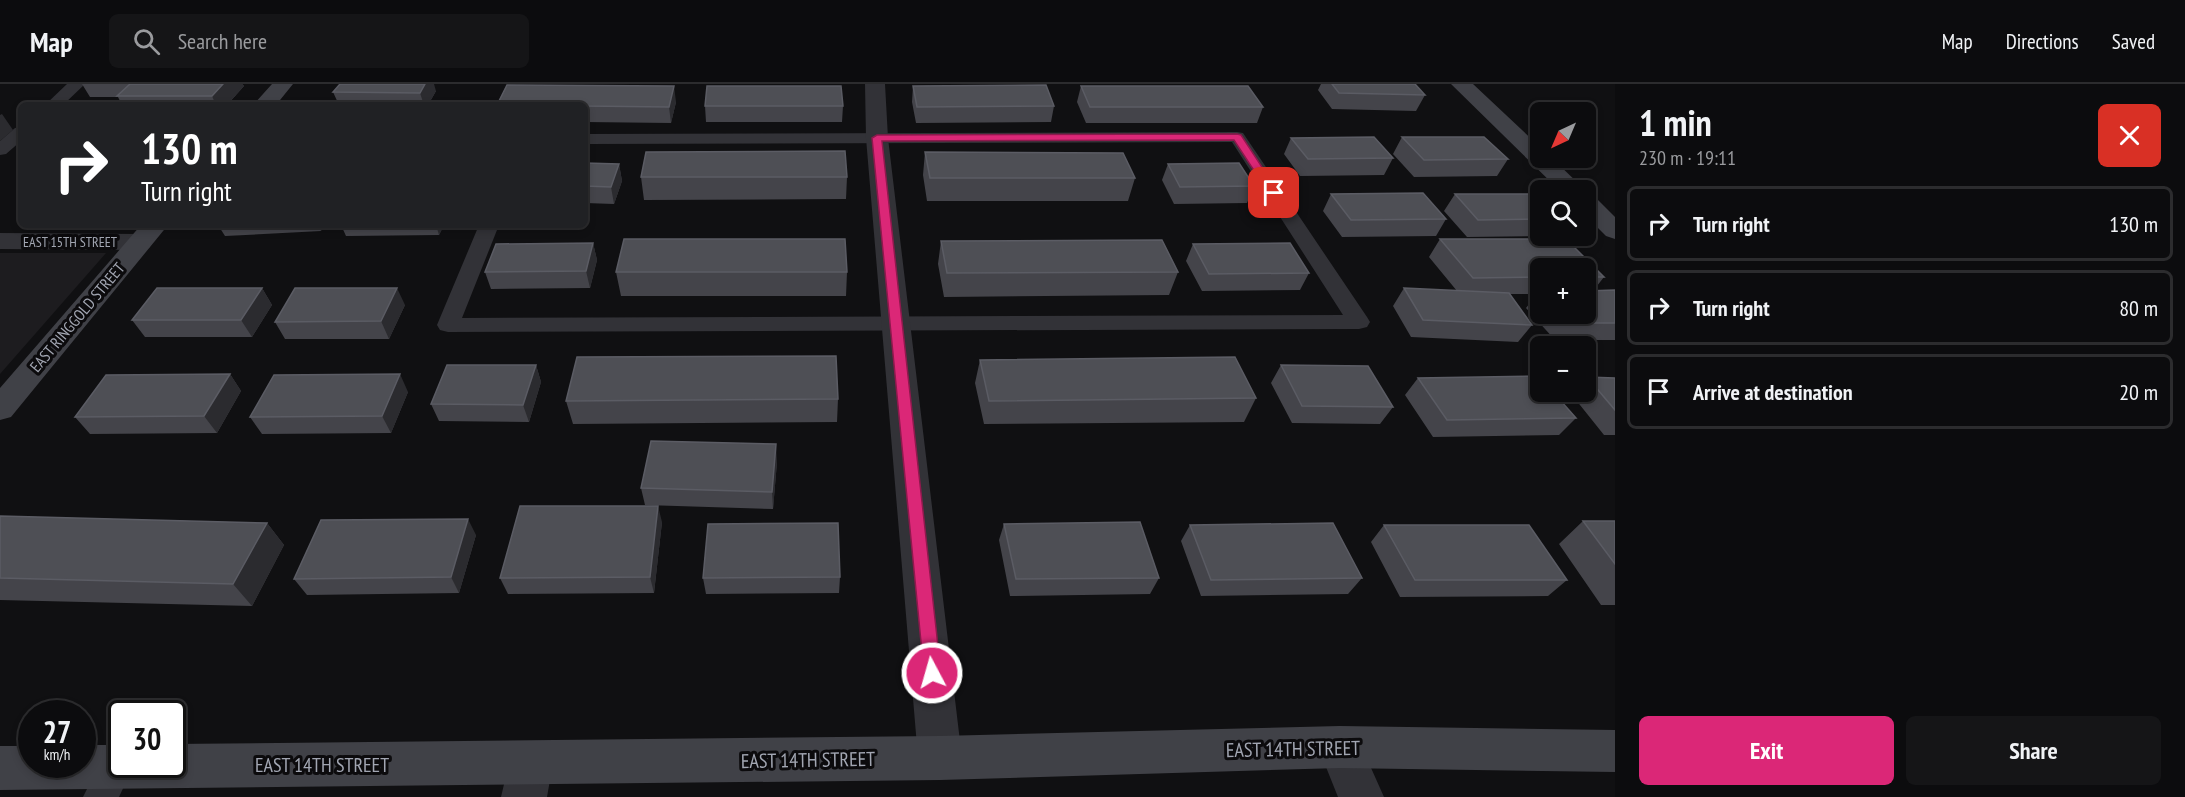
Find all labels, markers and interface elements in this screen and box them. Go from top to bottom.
search box [109,14,529,68]
text: Map [30,23,73,60]
icon: search [130,25,163,58]
text: Search here [178,27,267,55]
text: Map [1942,28,1973,55]
text: Directions [2006,28,2079,55]
text: Saved [2112,28,2155,55]
text: 1 min [1639,99,1712,146]
north arrow [1530,102,1596,168]
map controls [1530,102,1596,402]
button: close [2098,104,2161,167]
text: 130 m [141,121,238,176]
icon: right [42,126,120,204]
text: 230 m · 19:11 [1639,145,1736,171]
pin [1248,167,1299,218]
text: Turn right [141,174,232,208]
icon: arrive [1257,176,1290,209]
button: search [1530,180,1596,246]
icon: right [1642,207,1675,240]
text: Turn right [1693,210,1770,238]
text: 130 m [2109,210,2158,238]
street label: EAST 15TH STREET [23,233,118,251]
street label: EAST RINGGOLD STREET [25,258,129,376]
button: + [1530,258,1596,324]
icon: right [1642,291,1675,324]
text: Turn right [1693,294,1770,322]
text: 80 m [2119,294,2158,322]
button: − [1530,336,1596,402]
icon: arrive [1642,375,1675,408]
text: Arrive at destination [1693,378,1853,406]
text: 20 m [2119,378,2158,406]
position arrow [900,641,964,705]
speed limit sign: 30 [108,700,186,778]
text: 27 [43,712,71,751]
button: Exit [1639,716,1894,785]
button: Share [1906,716,2161,785]
street label: EAST 14TH STREET [1226,735,1360,763]
text: km/h [44,745,70,764]
street label: EAST 14TH STREET [741,746,875,774]
street label: EAST 14TH STREET [255,752,389,778]

